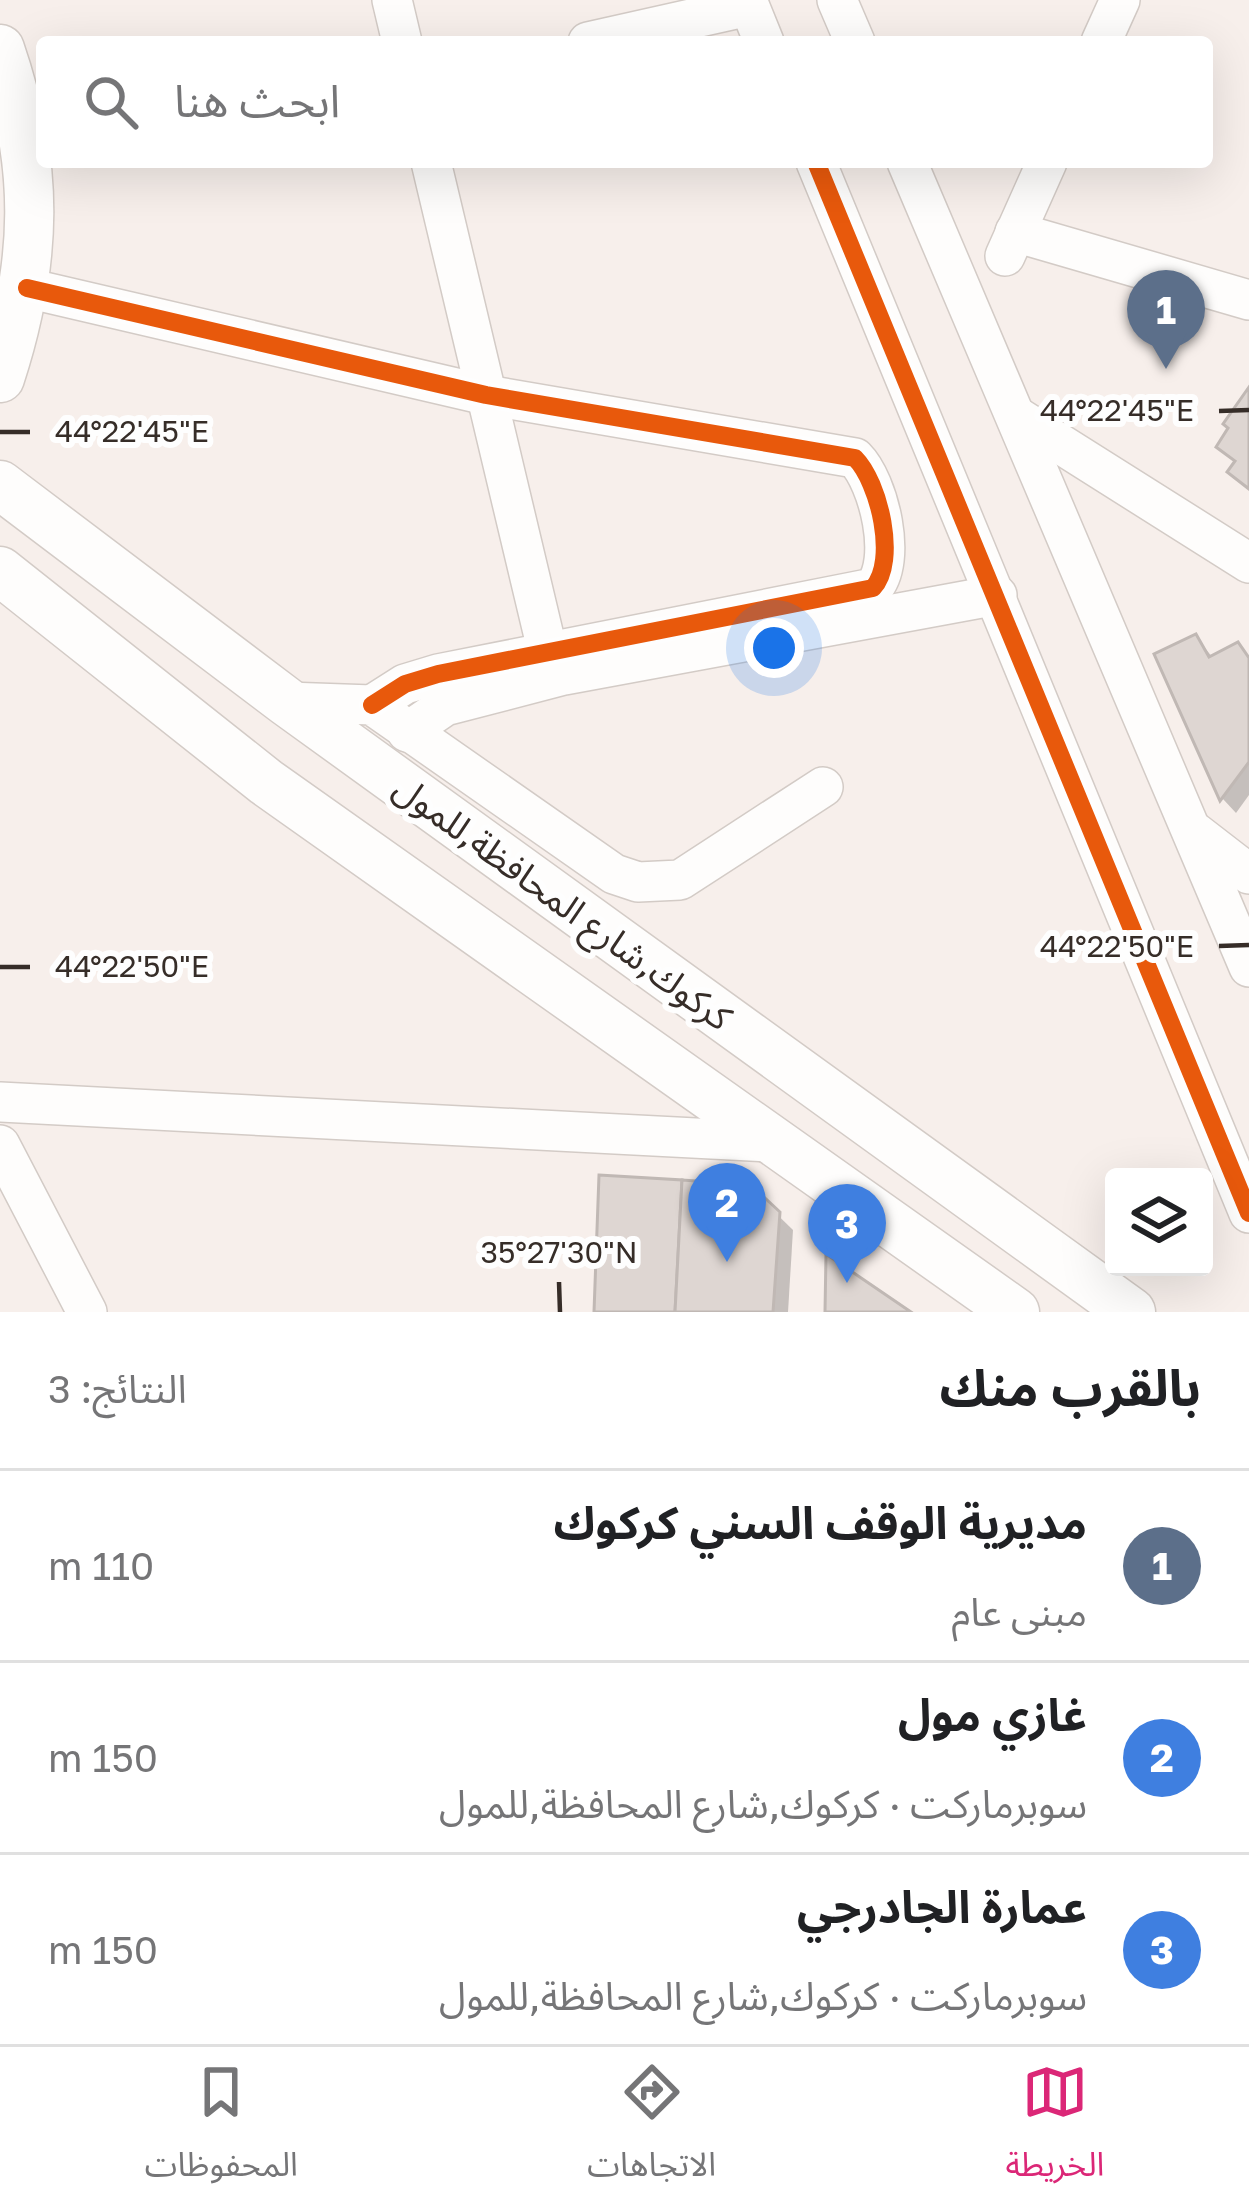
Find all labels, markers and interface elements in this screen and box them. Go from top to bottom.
search box [36,36,1213,168]
icon: search [78,69,144,135]
text: ابحث هنا [174,73,340,127]
pin: 1 [1127,270,1205,369]
text: 44°22'45"E [1040,392,1194,428]
text: 44°22'45"E [55,413,209,449]
your location [744,618,804,678]
street label: كركوك,شارع المحافظة,للمول [383,765,741,1044]
text: 44°22'50"E [1040,928,1194,964]
text: 44°22'50"E [55,948,209,984]
pin: 2 [688,1163,766,1262]
map controls [1105,1168,1213,1276]
button: layers [1105,1168,1213,1276]
pin: 3 [808,1184,886,1283]
text: 35°27'30"N [480,1234,638,1270]
text: بالقرب منك [940,1356,1201,1417]
text: النتائج: 3 [48,1365,187,1412]
text: مديرية الوقف السني كركوك [553,1495,1087,1549]
text: 110 m [48,1542,154,1589]
text: 1 [1152,1542,1172,1589]
text: مبنى عام [951,1588,1087,1635]
text: غازي مول [898,1687,1087,1741]
text: 150 m [48,1734,158,1781]
text: 2 [1150,1734,1174,1781]
text: سوبرماركت · كركوك,شارع المحافظة,للمول [439,1780,1087,1827]
text: عمارة الجادرجي [797,1879,1087,1933]
text: 150 m [48,1926,158,1973]
text: 3 [1150,1926,1174,1973]
text: سوبرماركت · كركوك,شارع المحافظة,للمول [439,1972,1087,2019]
tab: المحفوظات [145,2059,298,2200]
tab: الاتجاهات [587,2059,716,2200]
tab: الخريطة [1005,2059,1104,2200]

